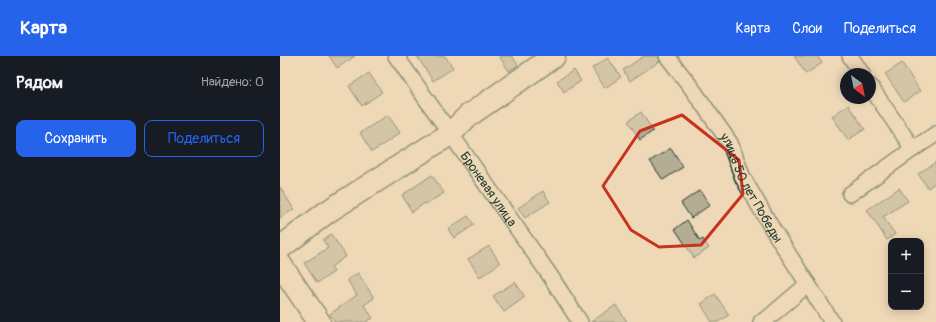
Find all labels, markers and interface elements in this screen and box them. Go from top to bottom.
text: Карта [20,16,67,40]
text: Карта [736,20,770,37]
text: Слои [792,20,822,37]
text: Поделиться [844,20,916,37]
north arrow [840,68,876,104]
text: Рядом [16,72,63,93]
text: Найдено: 0 [201,74,264,90]
button: Сохранить [16,120,136,157]
button: Поделиться [144,120,264,157]
street label: улица 50 лет Победы [716,129,786,246]
street label: Броневая улица [457,149,520,230]
map controls [888,238,924,310]
button: + [888,238,924,274]
button: − [888,274,924,310]

